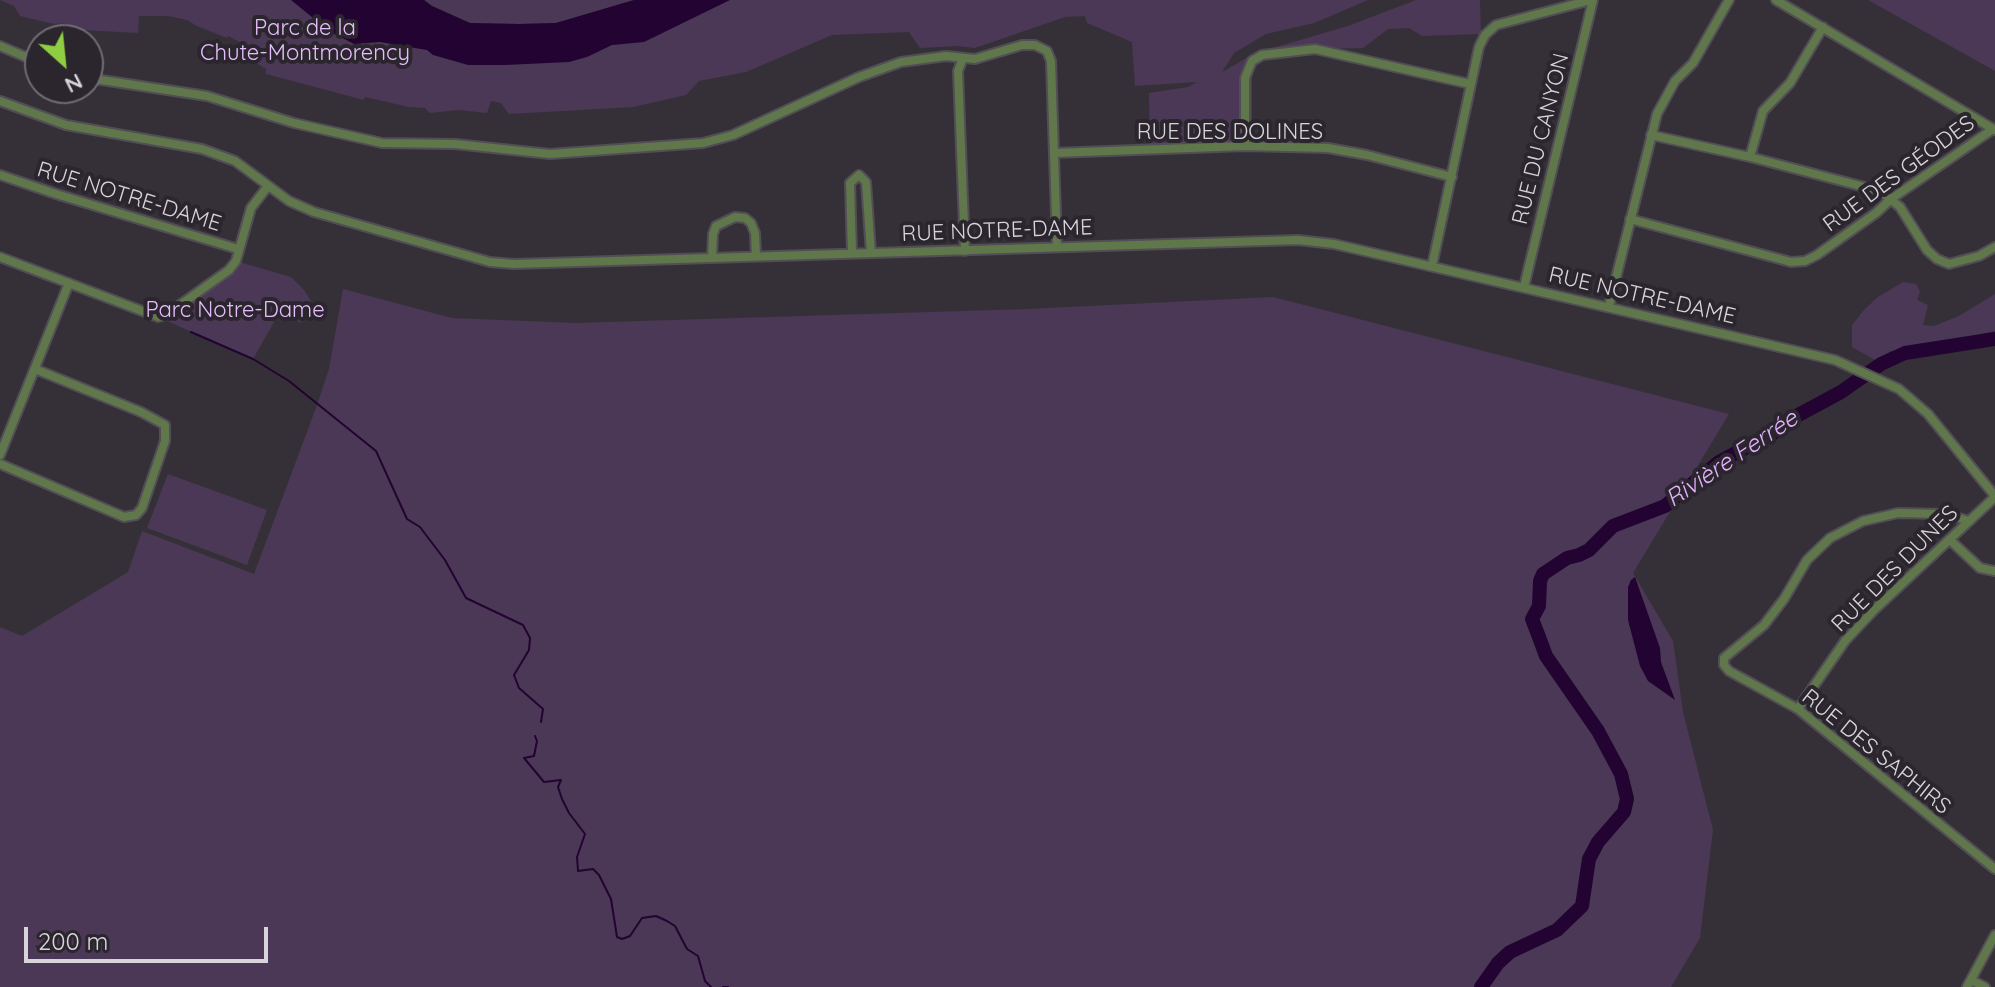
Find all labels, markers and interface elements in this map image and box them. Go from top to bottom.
park label: Parc de la Chute-Montmorency [200,15,410,66]
north arrow [24,24,104,104]
street label: RUE DU CANYON [1507,51,1575,227]
text: N [60,67,88,100]
street label: RUE DES GÉODES [1818,110,1980,238]
street label: RUE DES DOLINES [1137,119,1323,145]
street label: RUE NOTRE-DAME [34,156,224,238]
street label: RUE NOTRE-DAME [901,214,1093,248]
street label: RUE NOTRE-DAME [1546,262,1738,330]
park label: Parc Notre-Dame [145,297,325,323]
water label: Rivière Ferrée [1660,404,1804,514]
street label: RUE DES DUNES [1826,500,1964,638]
street label: RUE DES SAPHIRS [1796,684,1956,820]
scale bar [28,911,272,961]
text: 200 m [38,926,108,956]

